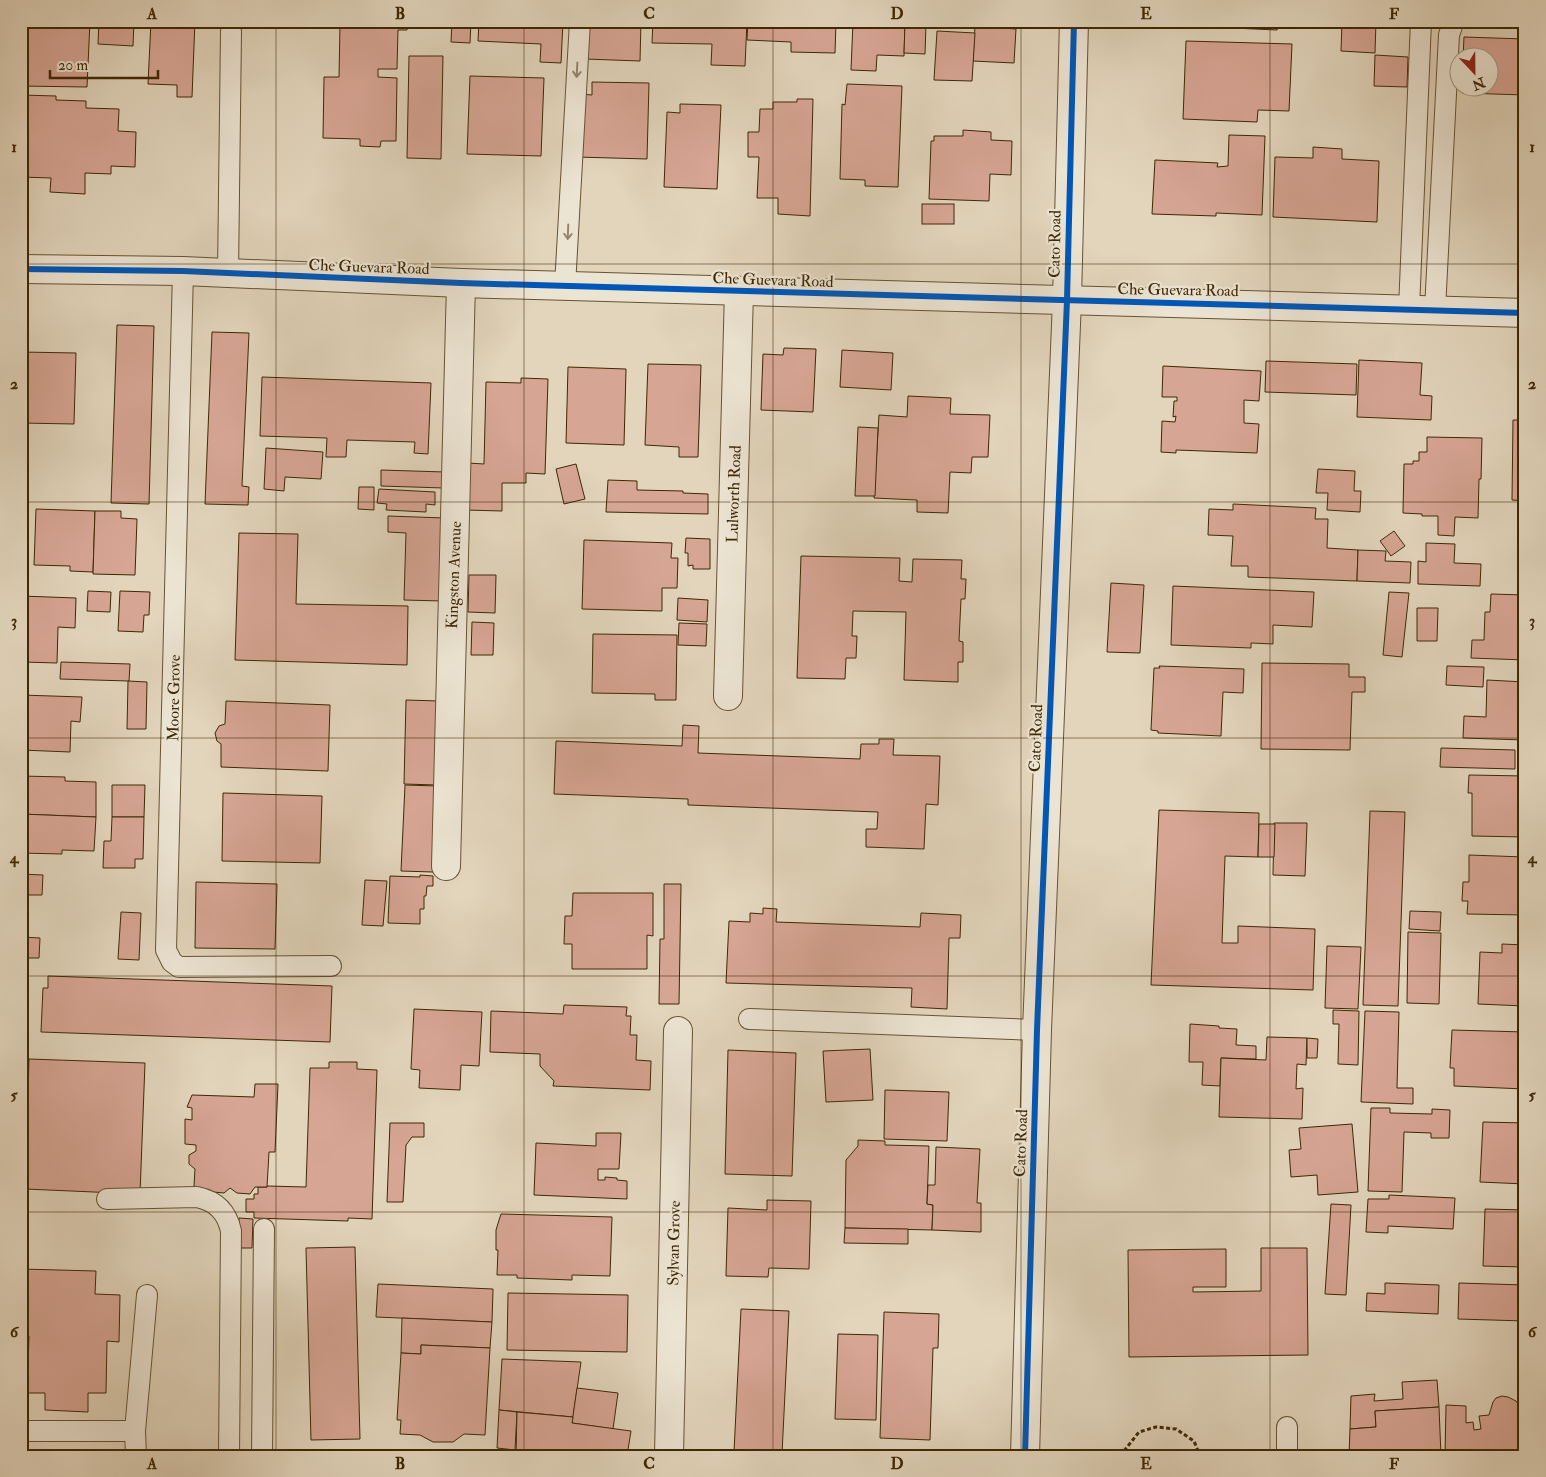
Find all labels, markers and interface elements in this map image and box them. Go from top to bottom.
text: A [146,4,158,24]
text: B [395,4,405,24]
text: C [643,4,655,24]
text: D [890,4,904,24]
text: E [1140,4,1152,24]
text: F [1389,4,1399,24]
scale bar [50,48,158,80]
north arrow [1448,48,1498,98]
text: 20 m [58,56,88,75]
one-way arrow [572,62,581,78]
text: N [1469,73,1489,94]
text: 1 [11,137,17,157]
text: 1 [1529,137,1535,157]
street label: Cato Road [1044,210,1066,278]
one-way arrow [563,224,572,240]
street label: Che Guevara Road [308,255,430,279]
street label: Che Guevara Road [712,268,834,292]
street label: Che Guevara Road [1117,279,1239,301]
text: 2 [10,374,18,394]
text: 2 [1528,374,1536,394]
street label: Lulworth Road [722,445,746,543]
street label: Kingston Avenue [442,521,466,629]
text: 3 [11,611,17,631]
text: 3 [1529,611,1535,631]
street label: Moore Grove [163,654,185,742]
street label: Cato Road [1025,704,1047,772]
text: 4 [9,848,20,868]
text: 4 [1527,848,1538,868]
text: 5 [10,1085,18,1105]
text: 5 [1528,1085,1536,1105]
street label: Cato Road [1010,1109,1032,1177]
street label: Sylvan Grove [663,1200,685,1286]
text: 6 [10,1322,20,1342]
text: 6 [1528,1322,1538,1342]
text: A [146,1454,158,1474]
text: B [395,1454,405,1474]
text: C [643,1454,655,1474]
text: D [890,1454,904,1474]
text: E [1140,1454,1152,1474]
text: F [1389,1454,1399,1474]

